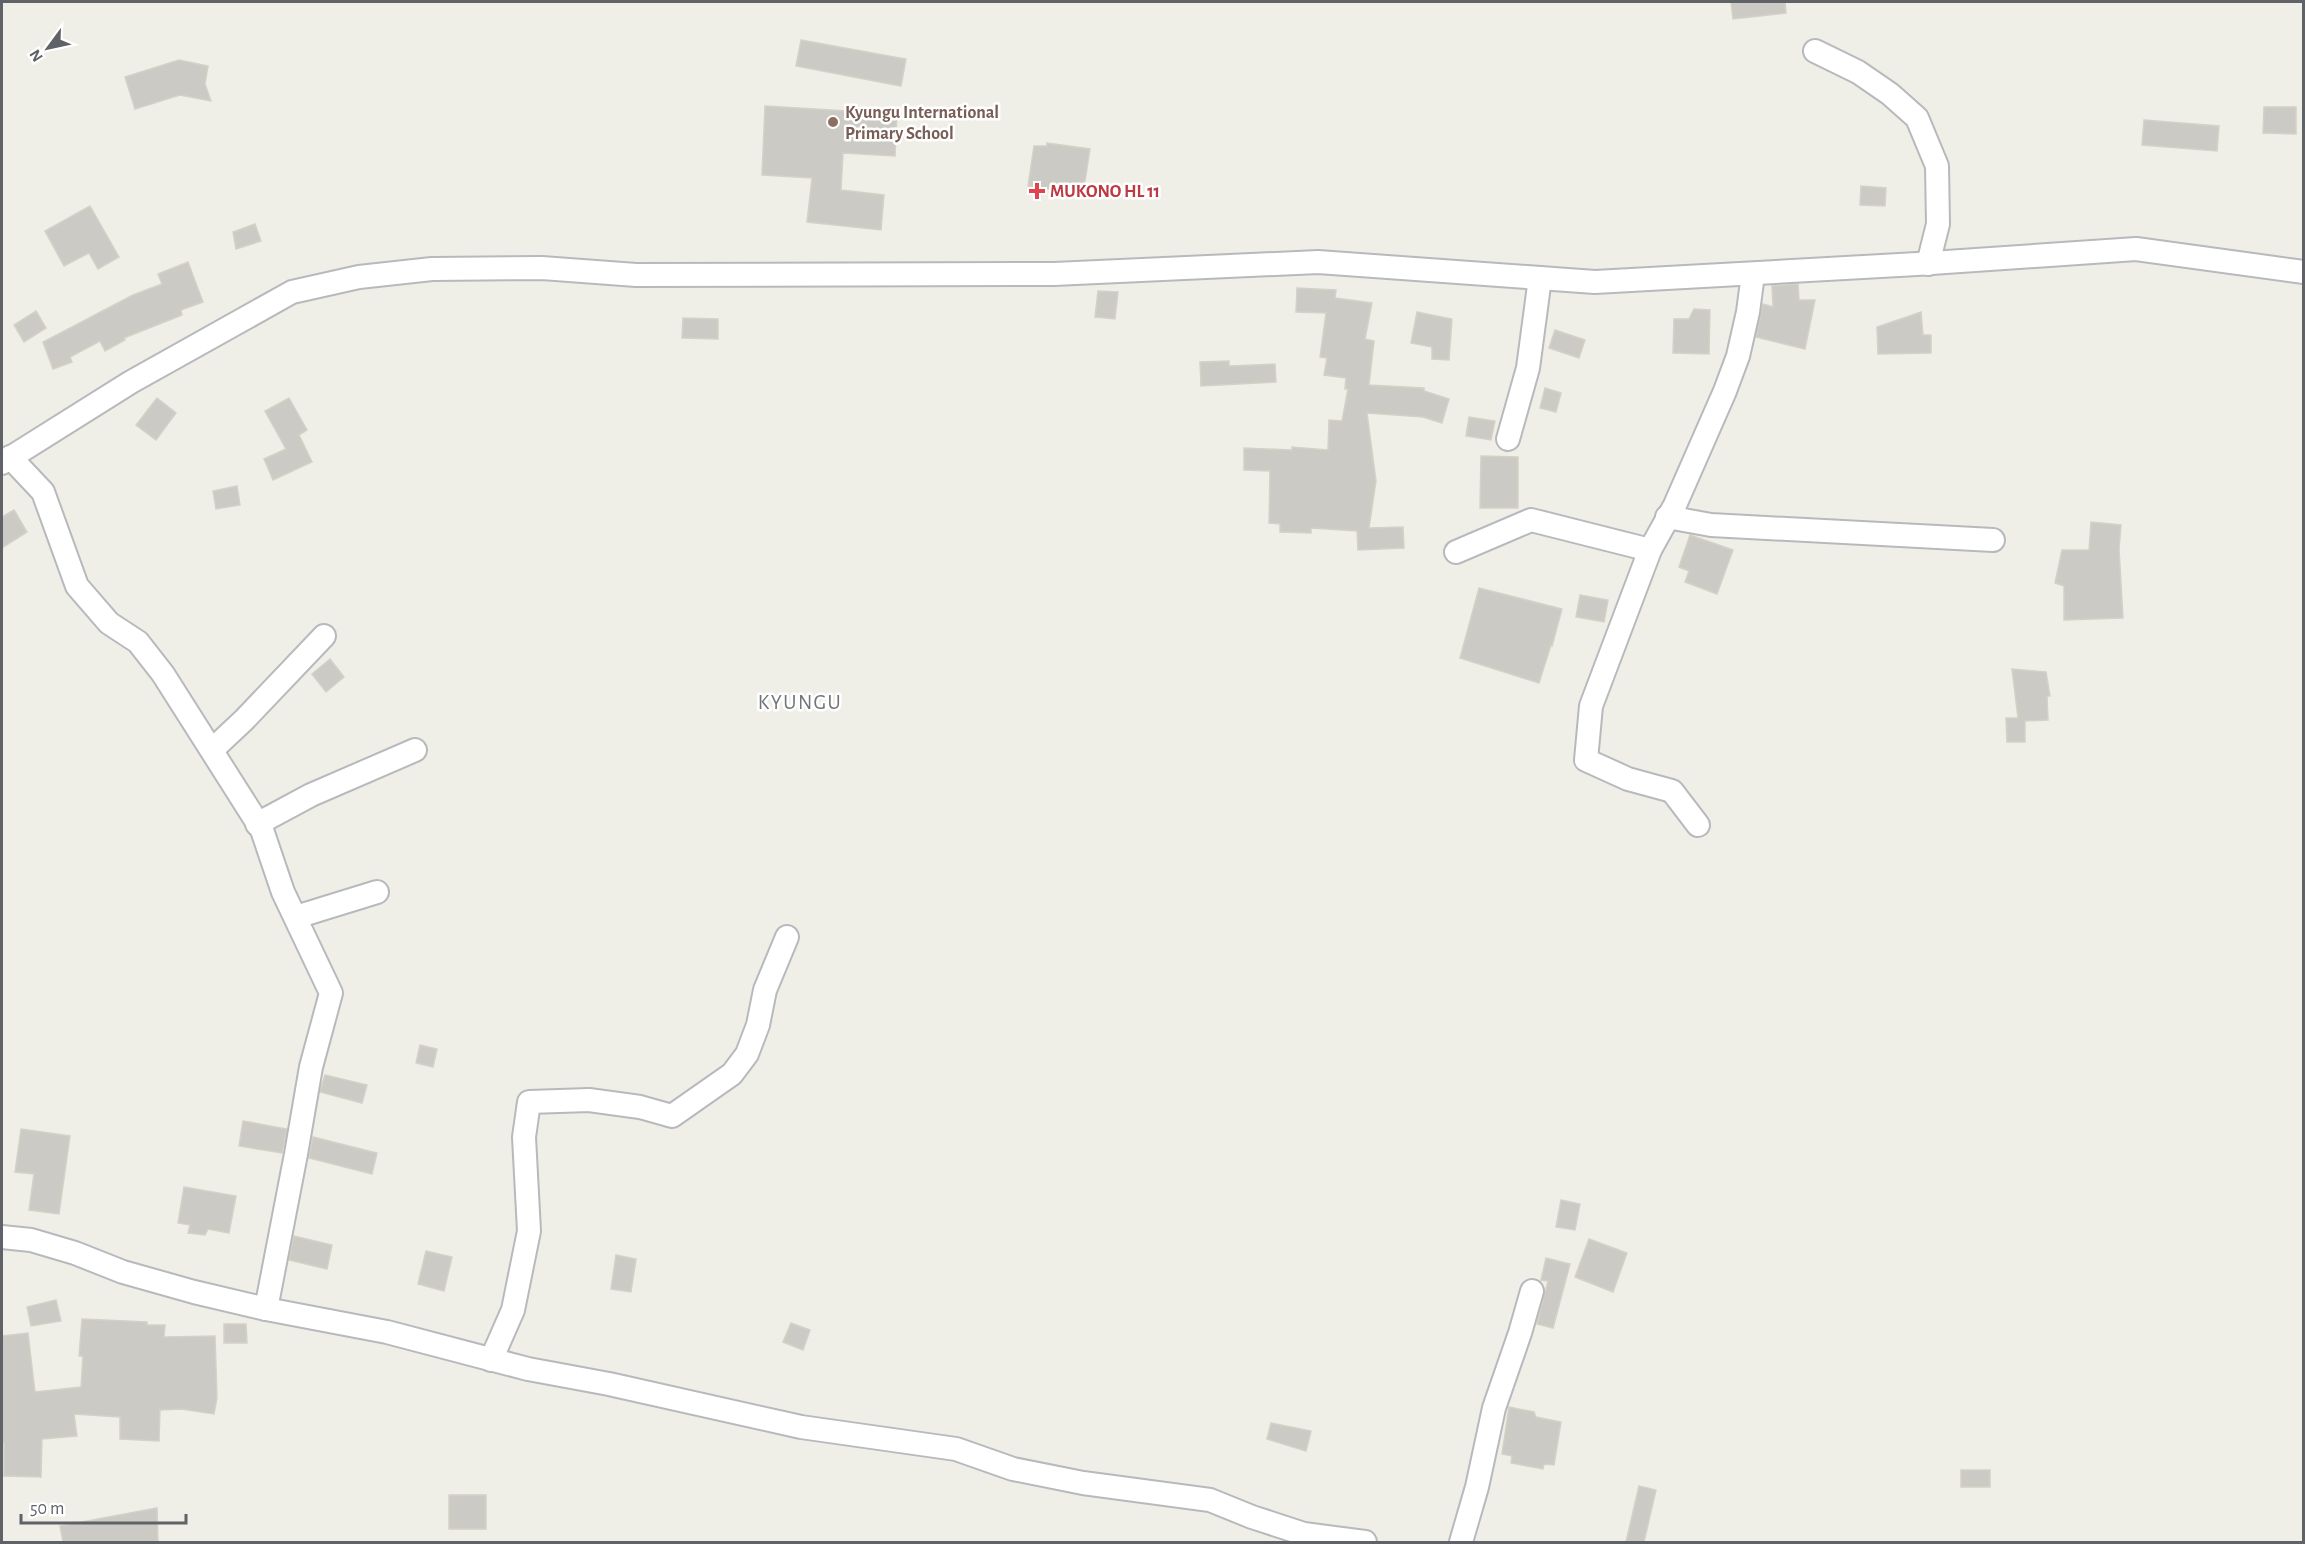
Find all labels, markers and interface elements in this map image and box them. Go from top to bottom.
north arrow [18,18,78,78]
text: N [27,47,46,65]
place label: Kyungu International Primary School [845,104,999,143]
marker: Kyungu International Primary School [826,115,840,129]
marker: MUKONO HL 11 [1028,182,1046,200]
place label: MUKONO HL 11 [1050,183,1160,201]
district label: KYUNGU [758,692,842,713]
scale bar [21,1487,186,1525]
text: 50 m [30,1500,64,1518]

